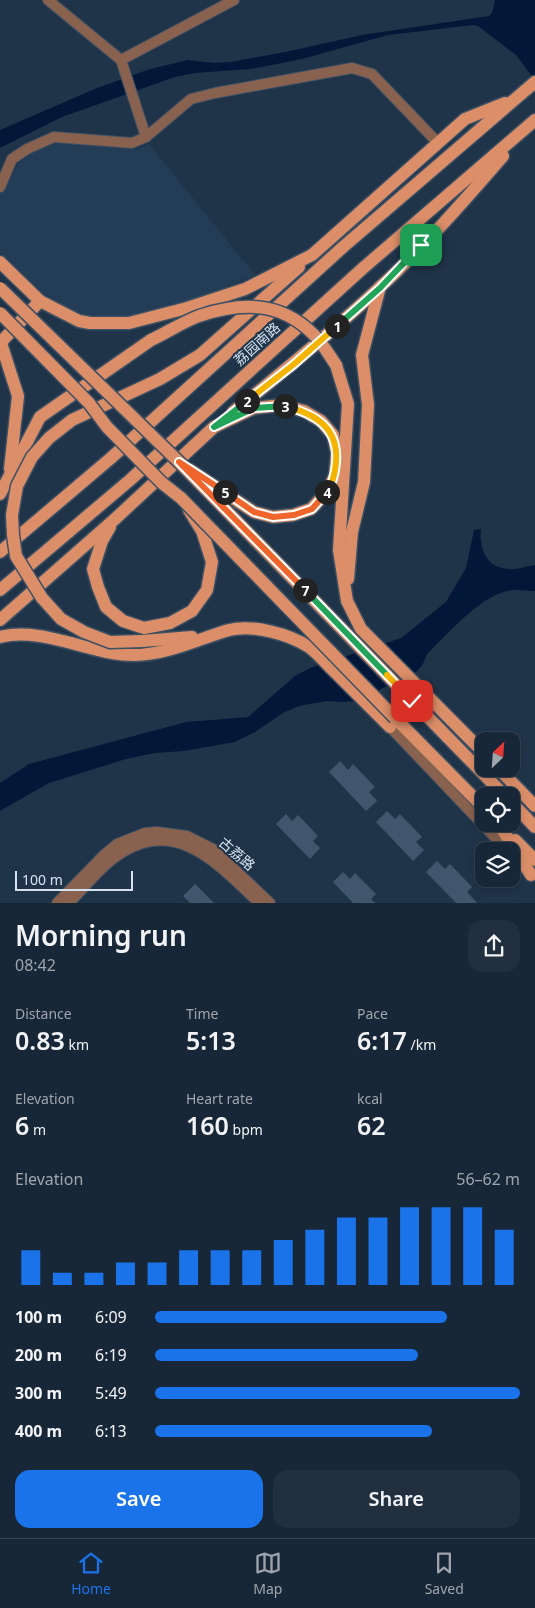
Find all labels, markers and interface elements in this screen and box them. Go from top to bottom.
pin [400,224,442,266]
icon: arrive [407,231,435,259]
pin: 1 [324,314,350,338]
text: 1 [333,317,342,336]
street label: 荔园南路 [230,318,284,369]
pin: 2 [234,388,260,414]
text: 2 [243,392,252,411]
pin: 3 [272,394,298,418]
text: 3 [281,397,290,416]
pin: 5 [212,480,238,504]
pin: 4 [314,480,340,504]
text: 5 [221,483,230,502]
text: 4 [323,483,332,502]
pin: 7 [292,578,318,602]
text: 7 [301,581,310,600]
pin [391,680,433,722]
icon: check [398,687,426,715]
north arrow [475,732,520,778]
map controls [475,732,520,887]
button: locate [475,787,520,832]
street label: 古荔路 [215,833,259,875]
button: layers [475,842,520,887]
scale bar [15,868,132,891]
text: 100 m [22,870,63,889]
text: Morning run [15,916,187,954]
button: share [468,920,520,972]
text: 08:42 [15,954,56,976]
text: Distance [15,1004,72,1023]
text: Time [186,1004,218,1023]
text: Pace [357,1004,388,1023]
text: 0.83 [15,1023,65,1057]
text: 5:13 [186,1023,236,1057]
text: 6:17 [357,1023,407,1057]
text: km [65,1035,89,1054]
text: /km [407,1035,436,1054]
text: Elevation [15,1089,75,1108]
text: Heart rate [186,1089,253,1108]
text: kcal [357,1089,383,1108]
text: 6 [15,1108,29,1142]
text: 160 [186,1108,229,1142]
text: 62 [357,1108,386,1142]
text: m [29,1120,46,1139]
text: bpm [229,1120,263,1139]
text: Elevation [15,1168,83,1190]
text: 56–62 m [456,1168,520,1190]
text: 100 m [15,1306,62,1328]
text: 6:09 [95,1306,127,1328]
text: 200 m [15,1344,62,1366]
text: 6:19 [95,1344,127,1366]
text: 300 m [15,1382,62,1404]
text: 5:49 [95,1382,127,1404]
text: 400 m [15,1420,62,1442]
text: 6:13 [95,1420,127,1442]
button: Save [15,1470,263,1528]
button: Share [273,1470,520,1528]
tab: Home [71,1549,111,1598]
tab: Map [253,1549,282,1598]
tab: Saved [425,1549,464,1598]

